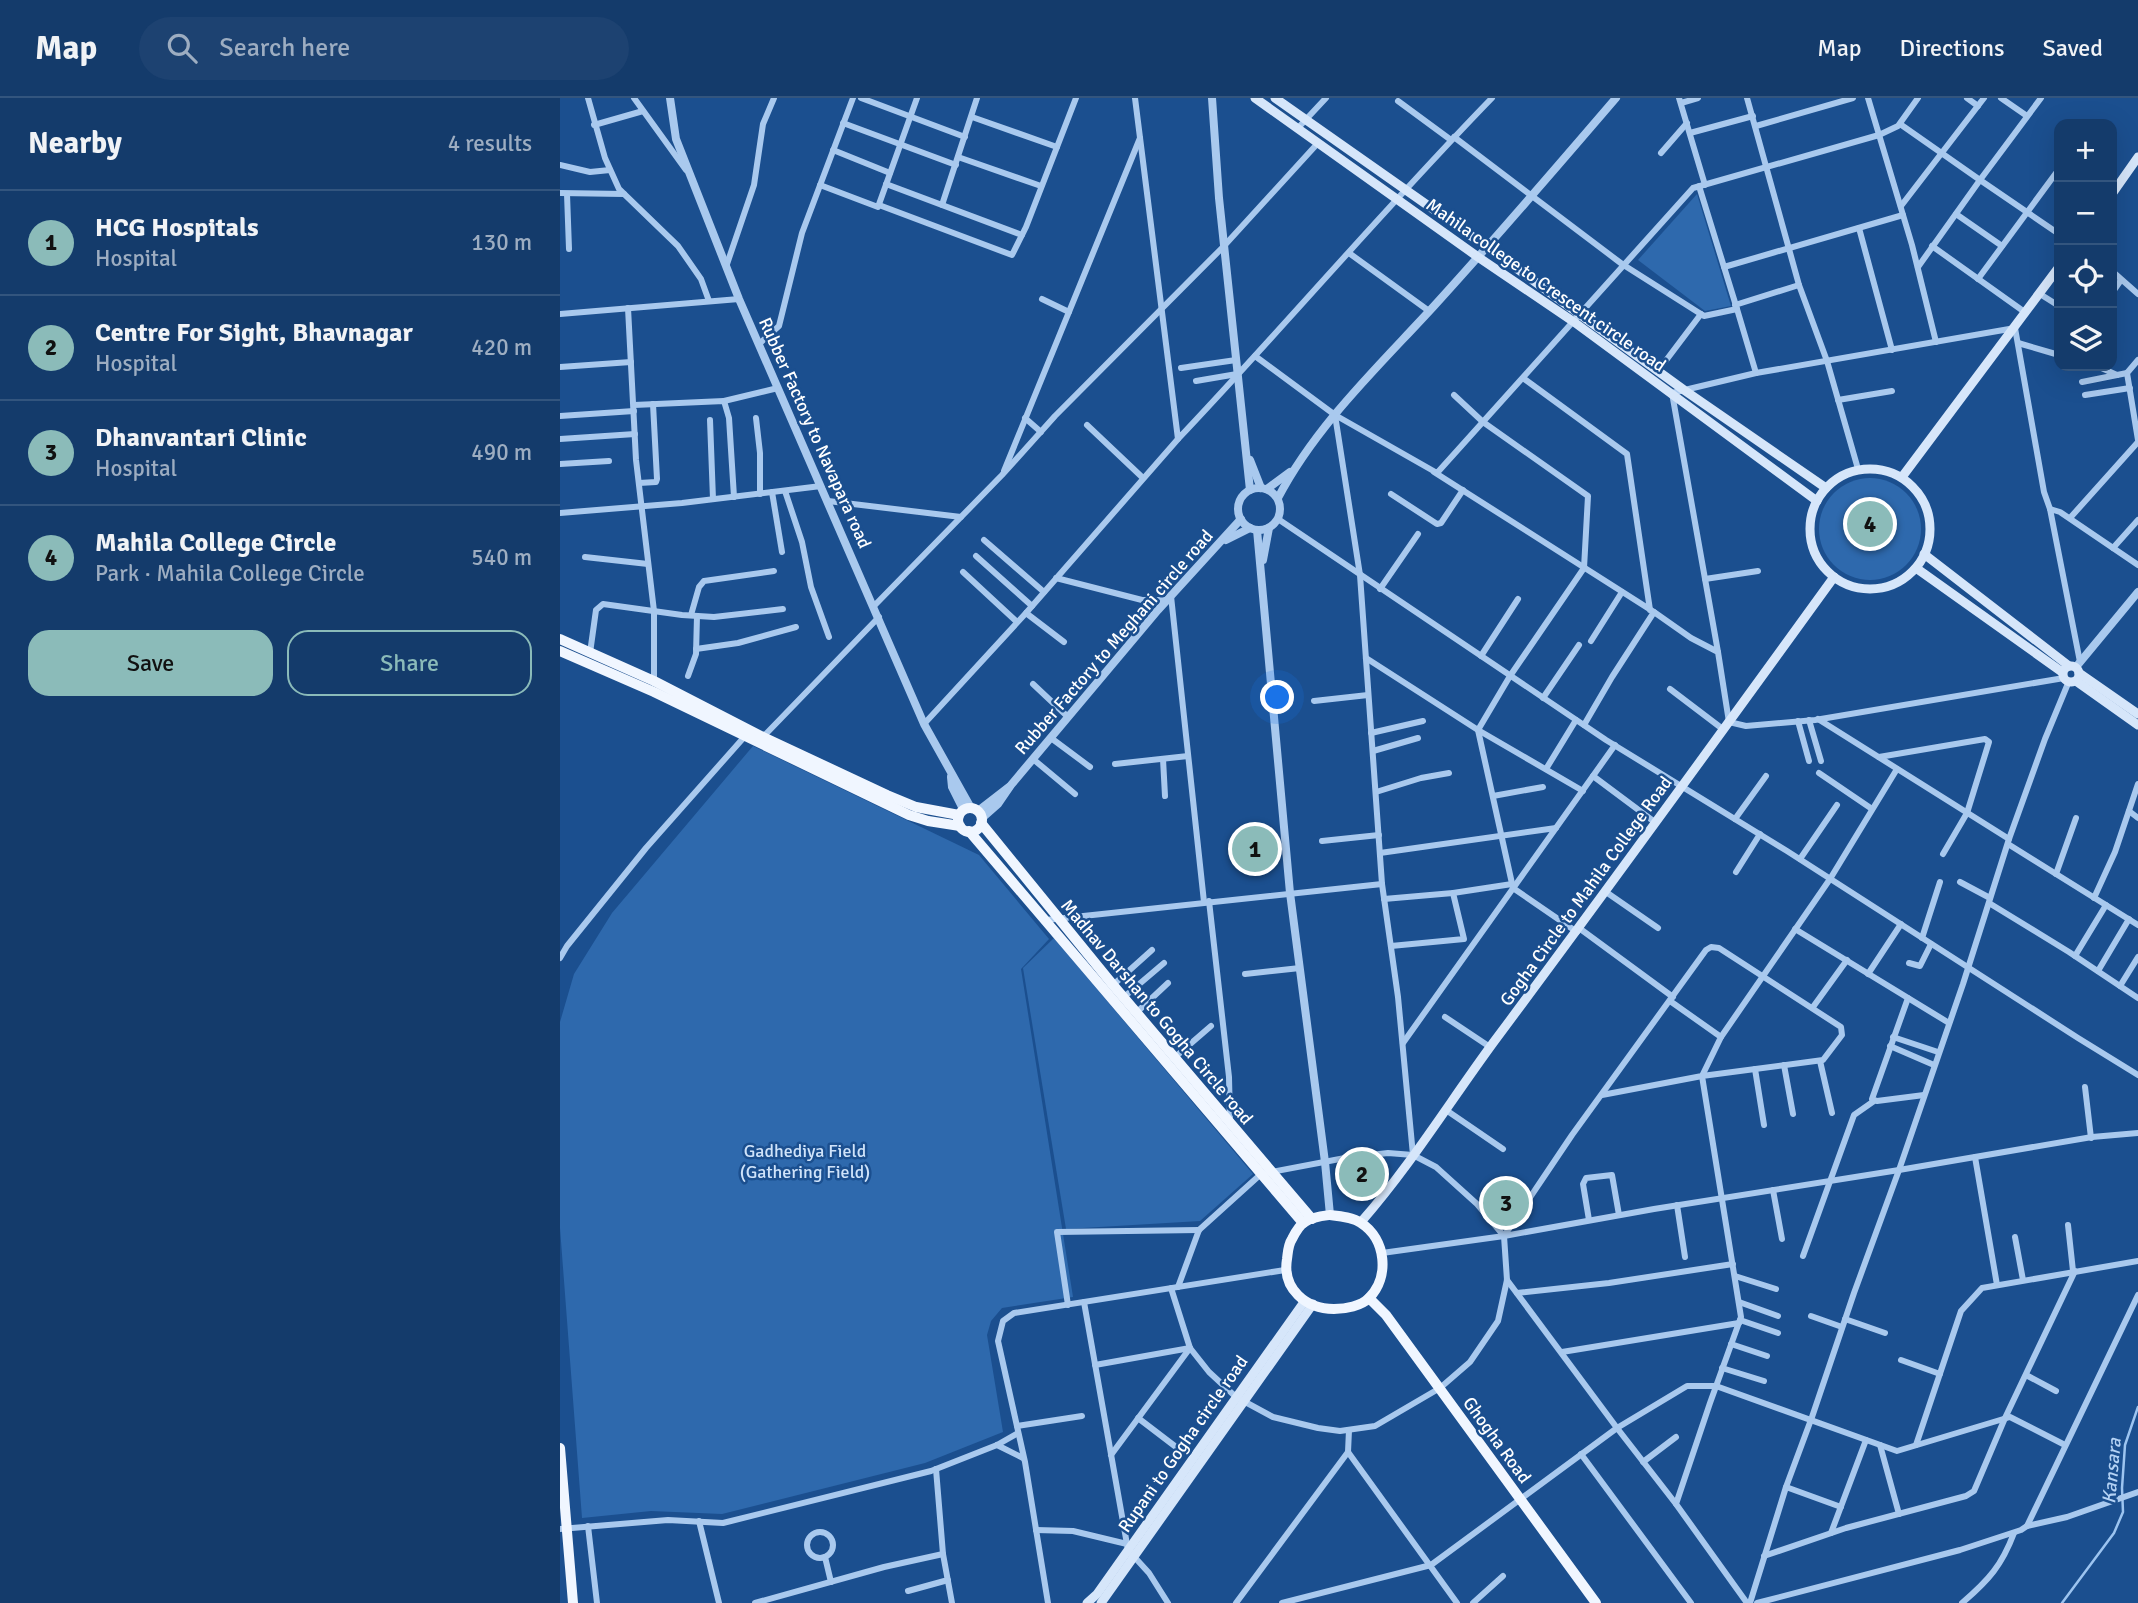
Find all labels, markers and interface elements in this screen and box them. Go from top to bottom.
search box [139,17,629,80]
text: Map [35,28,97,69]
icon: search [163,29,201,67]
text: Search here [219,32,350,64]
text: Map [1817,33,1862,63]
text: Directions [1900,33,2005,63]
text: Saved [2043,33,2103,63]
map controls [2054,119,2117,371]
button: + [2054,119,2117,182]
text: Nearby [28,125,122,162]
text: 4 results [448,129,532,158]
button: − [2054,182,2117,245]
street label: Mahila college to Crescent circle road [1422,193,1670,377]
text: HCG Hospitals [95,212,259,244]
text: 1 [45,228,57,257]
text: 130 m [471,228,532,257]
text: Hospital [95,244,177,273]
button: locate [2054,245,2117,308]
button: layers [2054,308,2117,371]
street label: Rubber Factory to Navapara road [754,314,876,552]
text: Centre For Sight, Bhavnagar [95,317,413,349]
text: 2 [45,333,57,362]
text: 420 m [471,333,532,362]
text: Hospital [95,349,177,378]
text: Dhanvantari Clinic [95,422,307,454]
text: 3 [45,438,57,467]
text: 490 m [471,438,532,467]
text: Hospital [95,454,177,483]
pin: 4 [1847,498,1893,550]
street label: Rubber Factory to Meghani circle road [1010,525,1218,759]
text: Mahila College Circle [95,527,336,559]
text: 4 [45,543,57,572]
text: 540 m [471,543,532,572]
text: Park · Mahila College Circle [95,559,365,588]
button: Save [28,630,273,696]
button: Share [287,630,532,696]
your location [1260,680,1294,714]
street label: Gogha Circle to Mahila College Road [1495,772,1677,1010]
pin: 1 [1232,823,1278,875]
street label: Madhav Darshan to Gogha Circle road [1056,895,1258,1129]
park label: Gadhediya Field (Gathering Field) [740,1140,870,1183]
pin: 2 [1339,1148,1385,1200]
pin: 3 [1483,1177,1529,1229]
street label: Rupani to Gogha circle road [1113,1351,1253,1537]
street label: Ghogha Road [1458,1392,1536,1488]
water label: Kansara [2097,1436,2127,1505]

